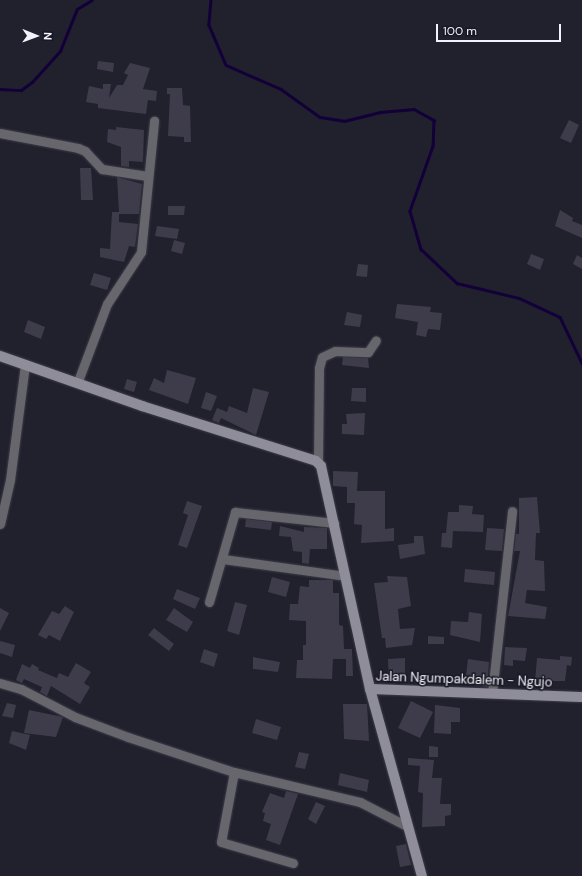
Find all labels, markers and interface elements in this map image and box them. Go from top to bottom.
north arrow [16,16,56,56]
scale bar [438,16,563,42]
text: 100 m [443,23,477,39]
text: N [41,32,55,40]
street label: Jalan Ngumpakdalem - Ngujo [375,669,553,691]

